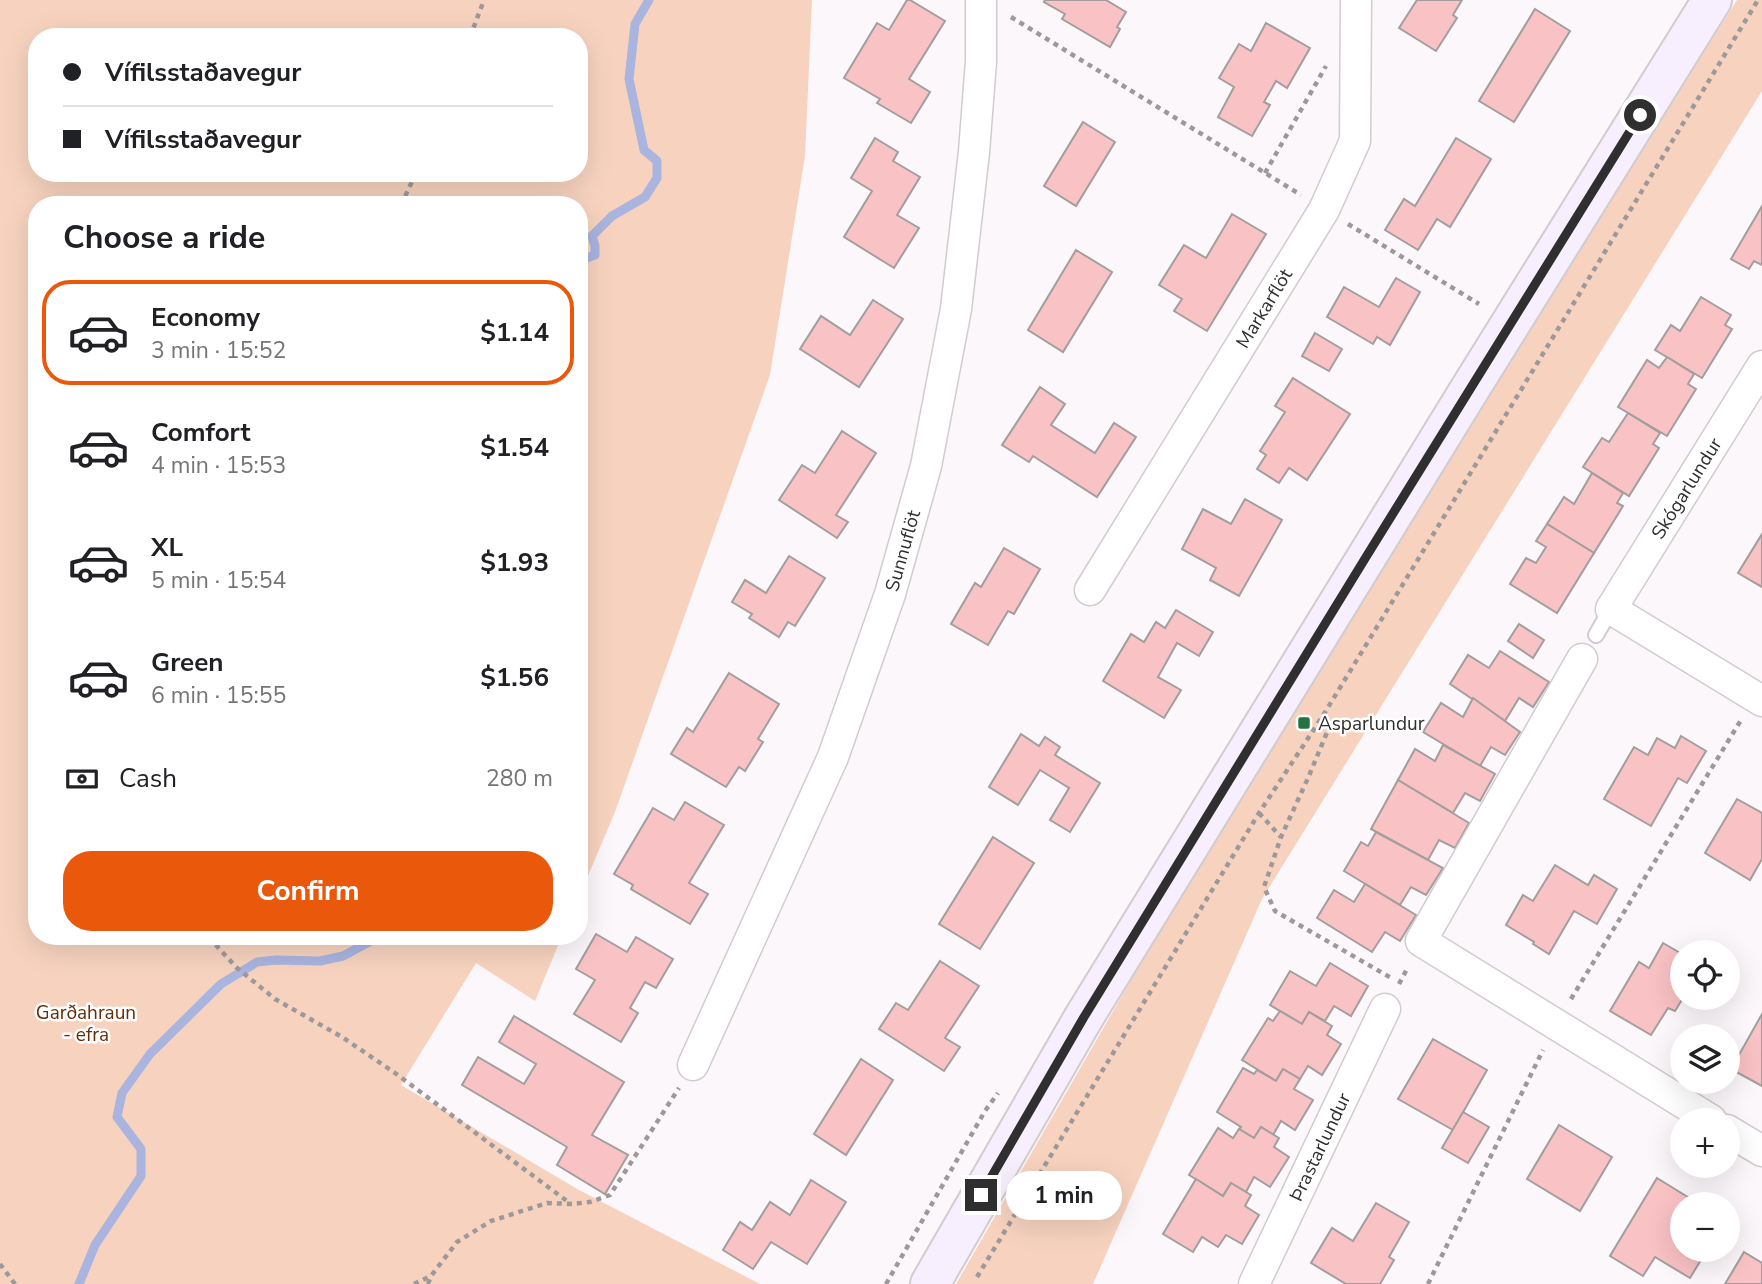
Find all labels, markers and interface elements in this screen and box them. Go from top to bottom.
text: Vífilsstaðavegur [105,55,301,90]
route start [1624,99,1656,131]
text: Vífilsstaðavegur [105,122,301,157]
text: Choose a ride [63,216,265,259]
street label: Markarflöt [1230,264,1299,353]
text: Economy [151,300,260,335]
icon: car [67,301,130,364]
text: $1.14 [480,315,549,350]
text: 3 min · 15:52 [151,335,286,366]
text: Comfort [151,415,251,450]
icon: car [67,416,130,479]
text: $1.54 [480,430,549,465]
street label: Skógarlundur [1645,433,1728,544]
text: 4 min · 15:53 [151,450,286,481]
street label: Sunnuflöt [879,507,927,595]
text: XL [151,530,183,565]
icon: car [67,531,130,594]
text: $1.93 [480,545,549,580]
text: 5 min · 15:54 [151,565,286,596]
text: Green [151,645,224,680]
icon: car [67,646,130,709]
text: $1.56 [480,660,549,695]
text: 6 min · 15:55 [151,680,286,711]
place label: Asparlundur [1318,711,1425,737]
marker: Asparlundur [1296,715,1312,731]
icon: cash [63,760,101,798]
text: Cash [119,761,177,796]
text: 280 m [486,763,553,794]
button: Confirm [63,851,553,931]
map controls [1670,940,1740,1262]
button: locate [1670,940,1740,1010]
park label: Garðahraun - efra [36,1000,136,1048]
button: layers [1670,1024,1740,1094]
street label: Þrastarlundur [1283,1089,1357,1206]
button: + [1670,1108,1740,1178]
callout: 1 min [1006,1170,1121,1220]
route end [965,1179,997,1211]
text: 1 min [1034,1180,1094,1211]
button: − [1670,1192,1740,1262]

